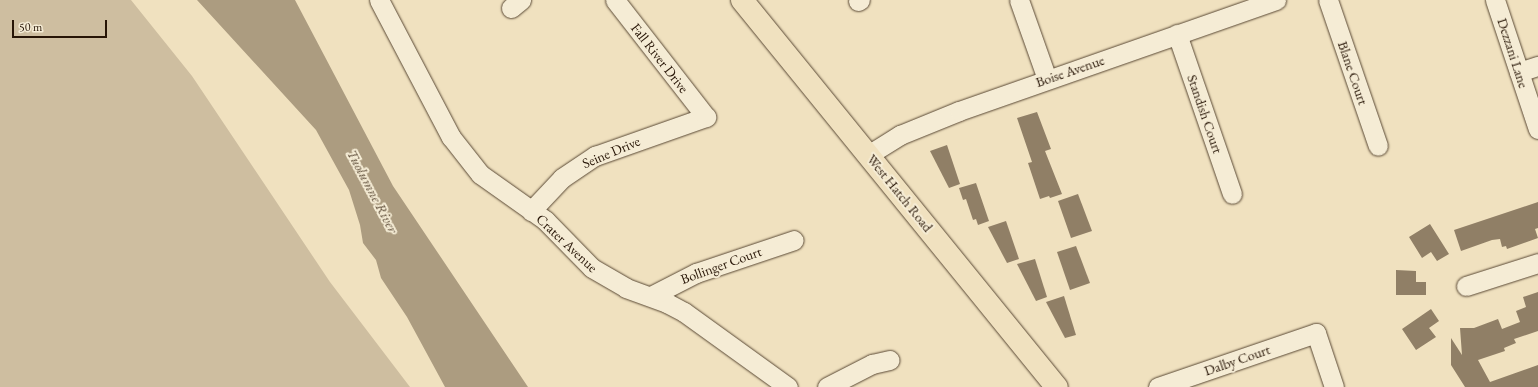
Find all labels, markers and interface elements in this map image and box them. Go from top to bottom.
scale bar [14,12,109,38]
street label: Dezzani Lane [1494,16,1532,90]
text: 50 m [19,19,42,35]
street label: Fall River Drive [628,20,692,96]
street label: Blane Court [1334,39,1372,107]
street label: Boise Avenue [1033,51,1107,91]
street label: Standish Court [1184,72,1226,156]
street label: Seine Drive [580,132,642,172]
water label: Tuolumne River [343,146,403,236]
street label: West Hatch Road [864,151,936,235]
street label: Crater Avenue [533,210,601,276]
street label: Bollinger Court [678,243,764,287]
street label: Dalby Court [1202,341,1272,379]

